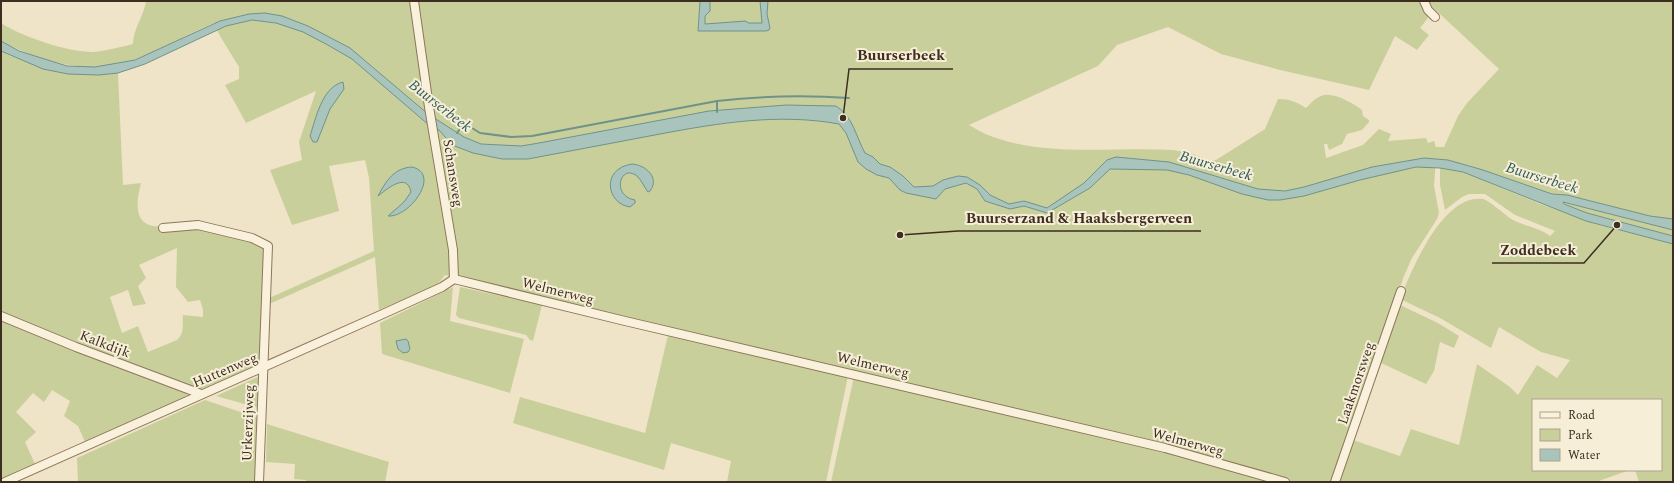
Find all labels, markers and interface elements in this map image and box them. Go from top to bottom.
callout: Buurserbeek [849,42,953,69]
text: Buurserbeek [857,44,945,67]
water label: Buurserbeek [403,74,477,138]
street label: Schansweg [437,138,469,208]
water label: Buurserbeek [1177,145,1255,187]
water label: Buurserbeek [1503,156,1581,200]
callout: Buurserzand & Haaksbergerveen [958,204,1201,231]
text: Buurserzand & Haaksbergerveen [966,207,1192,230]
callout: Zoddebeek [1492,236,1584,263]
text: Zoddebeek [1500,239,1576,262]
street label: Welmerweg [520,272,596,310]
street label: Kalkdijk [77,325,133,363]
street label: Laakmorsweg [1332,339,1380,427]
street label: Welmerweg [835,346,911,384]
street label: Huttenweg [189,347,261,393]
street label: Urkerzijweg [236,384,260,462]
legend [1532,399,1662,471]
text: Road [1568,406,1595,425]
street label: Welmerweg [1150,422,1226,462]
text: Park [1568,426,1593,445]
text: Water [1568,446,1600,465]

